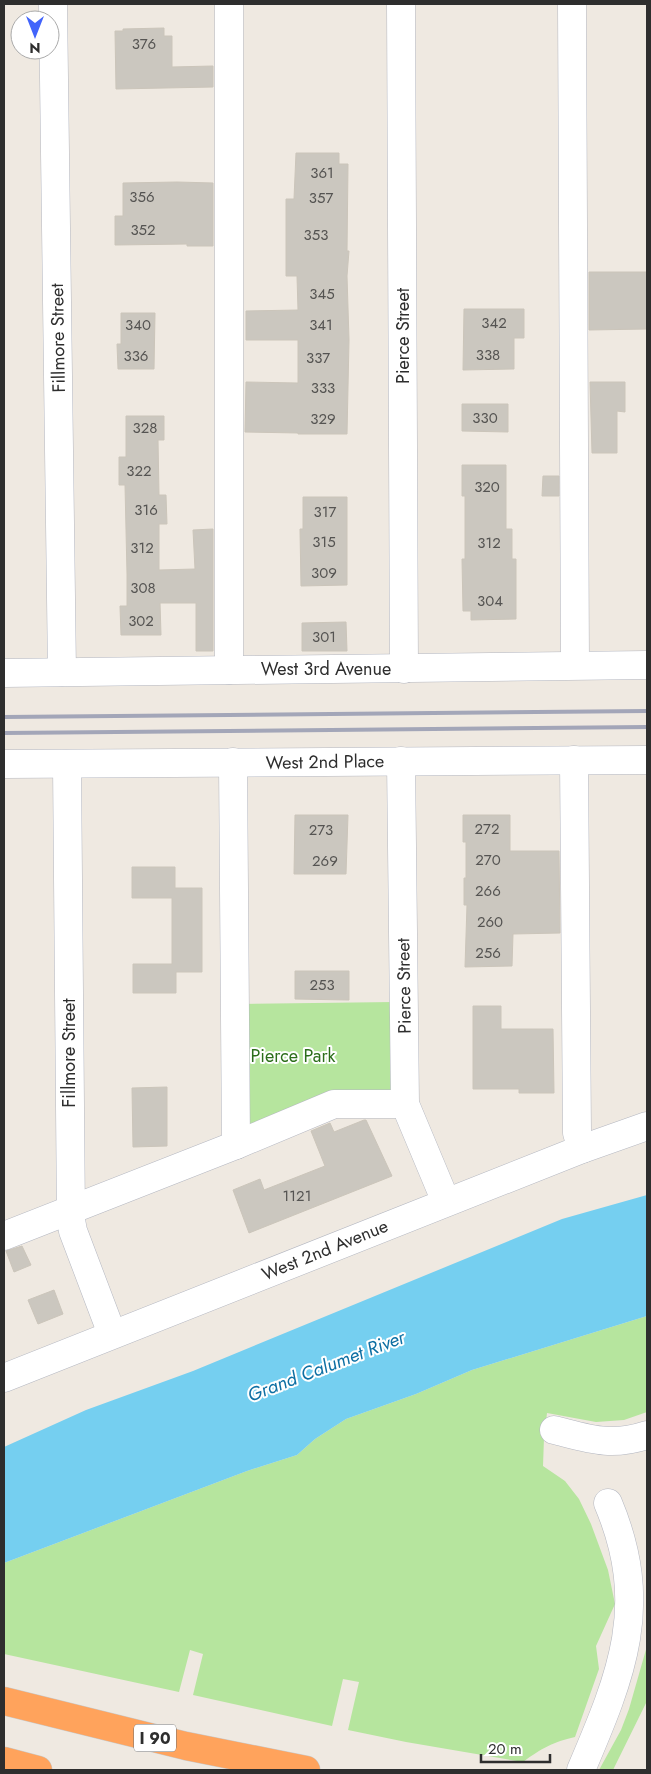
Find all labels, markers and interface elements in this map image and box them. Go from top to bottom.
north arrow [10,10,60,60]
house number: 376 [132,33,156,55]
text: N [29,38,41,58]
house number: 361 [310,162,334,184]
house number: 356 [129,186,155,208]
house number: 357 [309,187,333,209]
house number: 352 [130,219,156,241]
house number: 353 [304,224,328,246]
street label: Fillmore Street [44,282,72,393]
house number: 345 [309,283,335,305]
street label: Pierce Street [390,287,416,384]
house number: 342 [481,312,507,334]
house number: 340 [125,314,151,336]
house number: 341 [309,314,333,336]
house number: 338 [476,344,500,366]
house number: 336 [123,345,149,367]
house number: 337 [306,347,330,369]
house number: 333 [311,377,335,399]
house number: 330 [472,407,498,429]
house number: 329 [310,408,336,430]
house number: 328 [133,417,157,439]
house number: 322 [126,460,152,482]
house number: 320 [474,476,500,498]
house number: 316 [134,499,158,521]
house number: 317 [314,501,337,523]
house number: 315 [312,531,336,553]
house number: 312 [477,532,501,554]
house number: 312 [130,537,154,559]
house number: 309 [311,562,337,584]
house number: 308 [130,577,156,599]
house number: 304 [477,590,503,612]
house number: 302 [128,610,154,632]
house number: 301 [312,626,336,648]
street label: West 3rd Avenue [261,656,391,682]
street label: West 2nd Place [266,748,384,776]
house number: 272 [475,818,499,840]
house number: 273 [309,819,333,841]
house number: 270 [475,849,501,871]
house number: 269 [312,850,338,872]
house number: 266 [475,880,501,902]
house number: 260 [477,911,503,933]
street label: Pierce Street [390,937,418,1034]
house number: 256 [475,942,501,964]
house number: 253 [309,974,335,996]
street label: Fillmore Street [56,998,82,1108]
park label: Pierce Park [250,1043,336,1069]
house number: 1121 [283,1185,311,1207]
street label: West 2nd Avenue [258,1213,392,1287]
water label: Grand Calumet River [243,1323,410,1409]
road number: I 90 [134,1725,176,1752]
scale bar [481,1732,550,1764]
text: 20 m [488,1738,522,1760]

